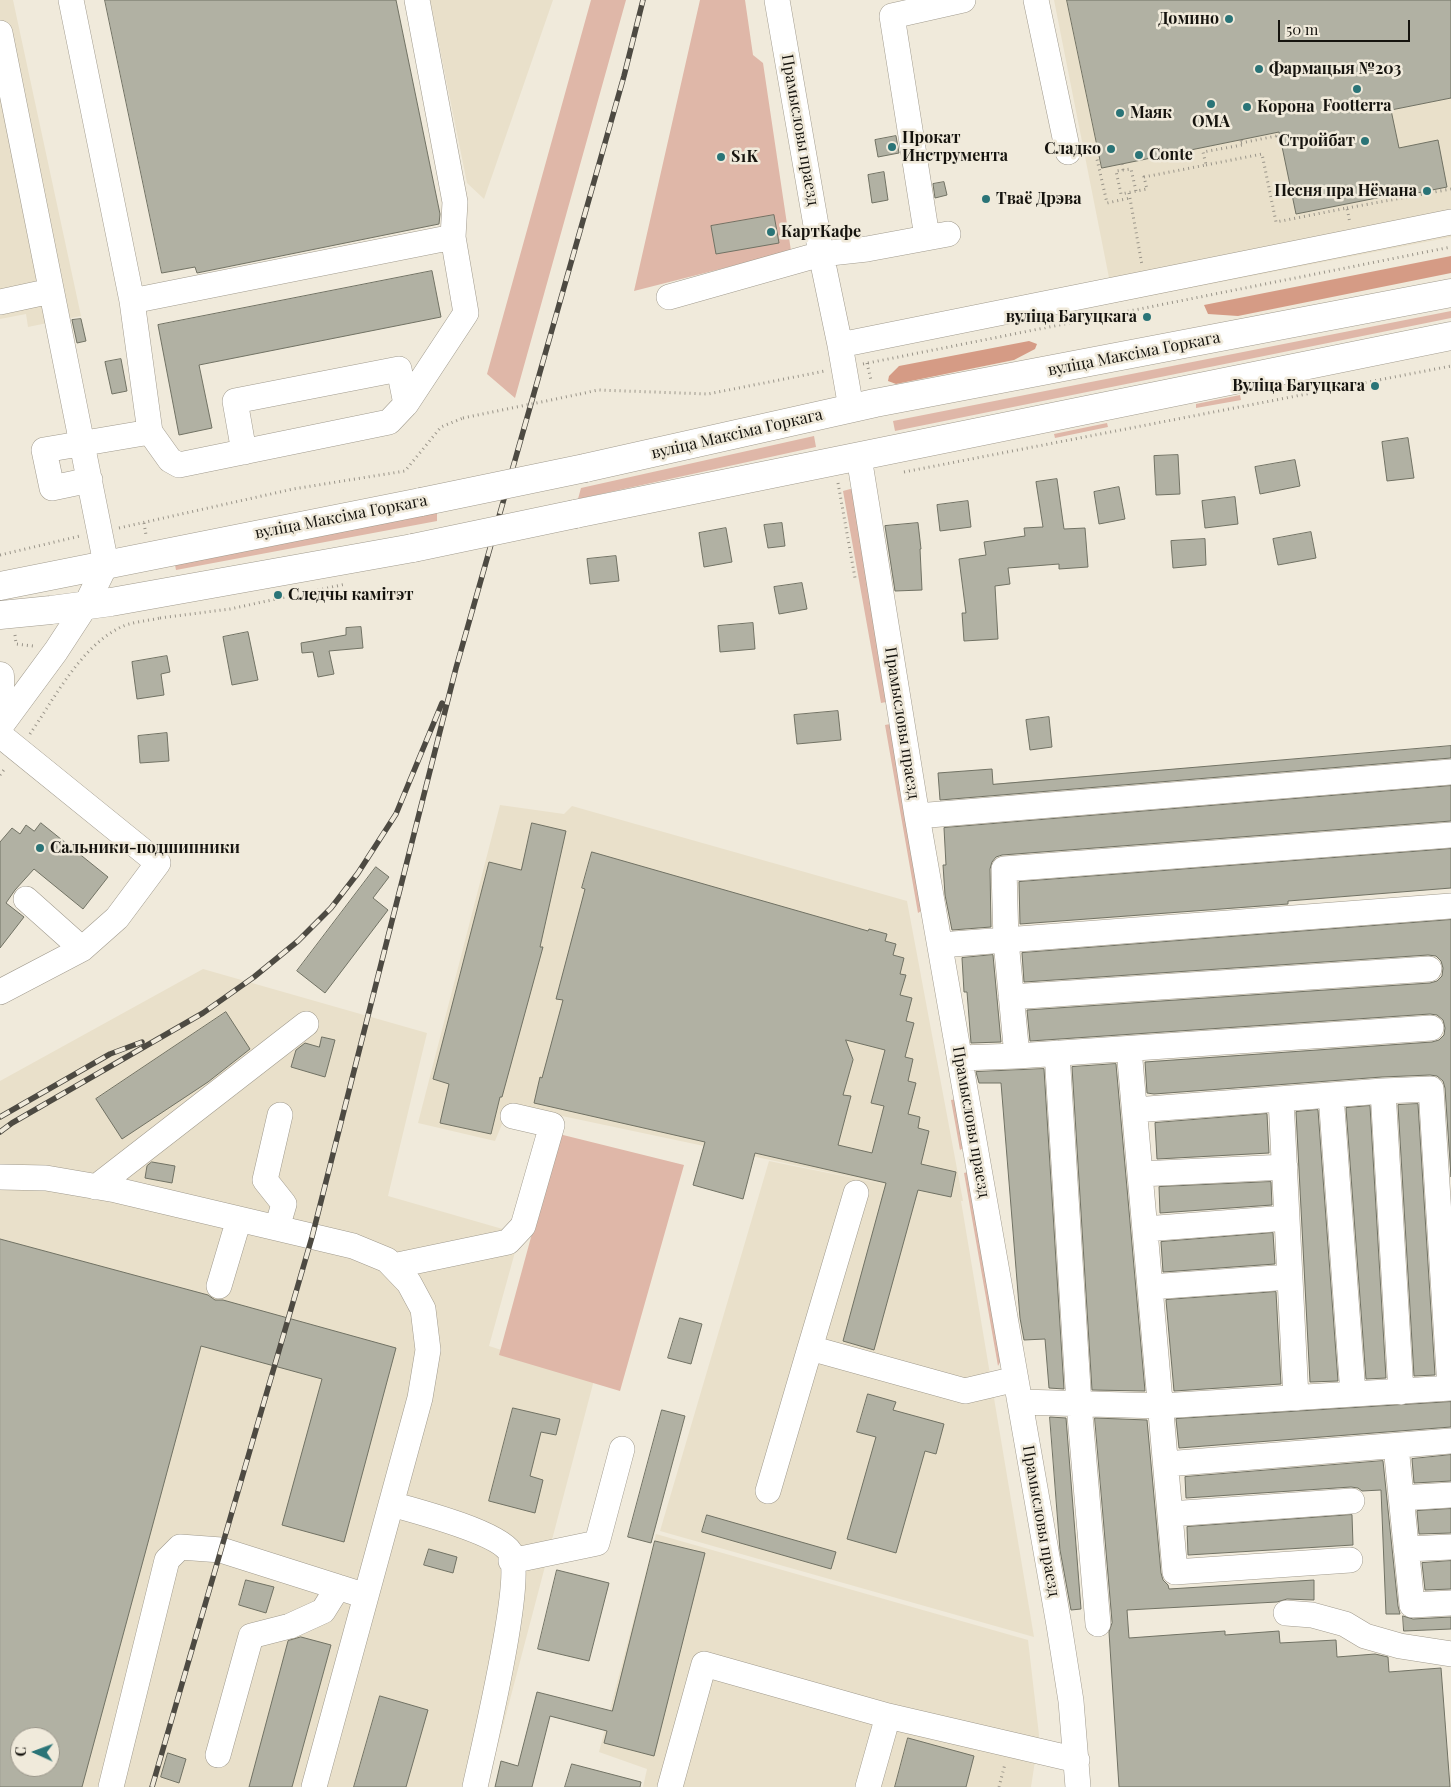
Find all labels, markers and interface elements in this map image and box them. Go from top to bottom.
place label: Домино [1158,9,1219,29]
scale bar [1281,10,1414,42]
marker: Домино [1223,13,1235,25]
text: 50 m [1286,19,1318,39]
street label: Прамысловы праезд [777,53,823,207]
place label: Фармацыя №203 [1269,59,1401,79]
marker: Фармацыя №203 [1253,63,1265,75]
marker: Footterra [1351,83,1363,95]
place label: Footterra [1322,96,1392,116]
place label: Корона [1257,97,1314,117]
marker: ОМА [1205,98,1217,110]
marker: Корона [1241,101,1253,113]
place label: Маяк [1130,103,1172,123]
marker: Маяк [1114,107,1126,119]
place label: ОМА [1192,112,1230,132]
place label: Прокат Инструмента [902,128,1008,166]
place label: Стройбат [1278,131,1355,151]
marker: Стройбат [1359,135,1371,147]
place label: Сладко [1044,139,1101,159]
marker: Прокат Инструмента [886,141,898,153]
marker: Сладко [1105,143,1117,155]
place label: Conte [1149,145,1193,165]
place label: S1K [731,147,758,167]
marker: Conte [1133,149,1145,161]
marker: S1K [715,151,727,163]
place label: Песня пра Нёмана [1274,181,1417,201]
marker: Песня пра Нёмана [1421,185,1433,197]
place label: Тваё Дрэва [996,189,1082,209]
marker: Тваё Дрэва [980,193,992,205]
place label: КартКафе [781,222,861,242]
marker: КартКафе [765,226,777,238]
place label: вуліца Багуцкага [1006,307,1137,327]
marker: вуліца Багуцкага [1141,311,1153,323]
street label: вуліца Максіма Горкага [1046,328,1222,380]
place label: Вуліца Багуцкага [1232,376,1365,396]
marker: Вуліца Багуцкага [1369,380,1381,392]
street label: вуліца Максіма Горкага [649,405,825,463]
street label: вуліца Максіма Горкага [253,491,429,543]
place label: Следчы камітэт [288,585,414,605]
marker: Следчы камітэт [272,589,284,601]
street label: Прамысловы праезд [880,646,924,800]
place label: Сальники-подшипники [50,838,240,858]
marker: Сальники-подшипники [34,842,46,854]
street label: Прамысловы праезд [948,1045,994,1199]
street label: Прамысловы праезд [1018,1444,1064,1598]
north arrow [10,1727,60,1777]
text: С [11,1746,30,1757]

